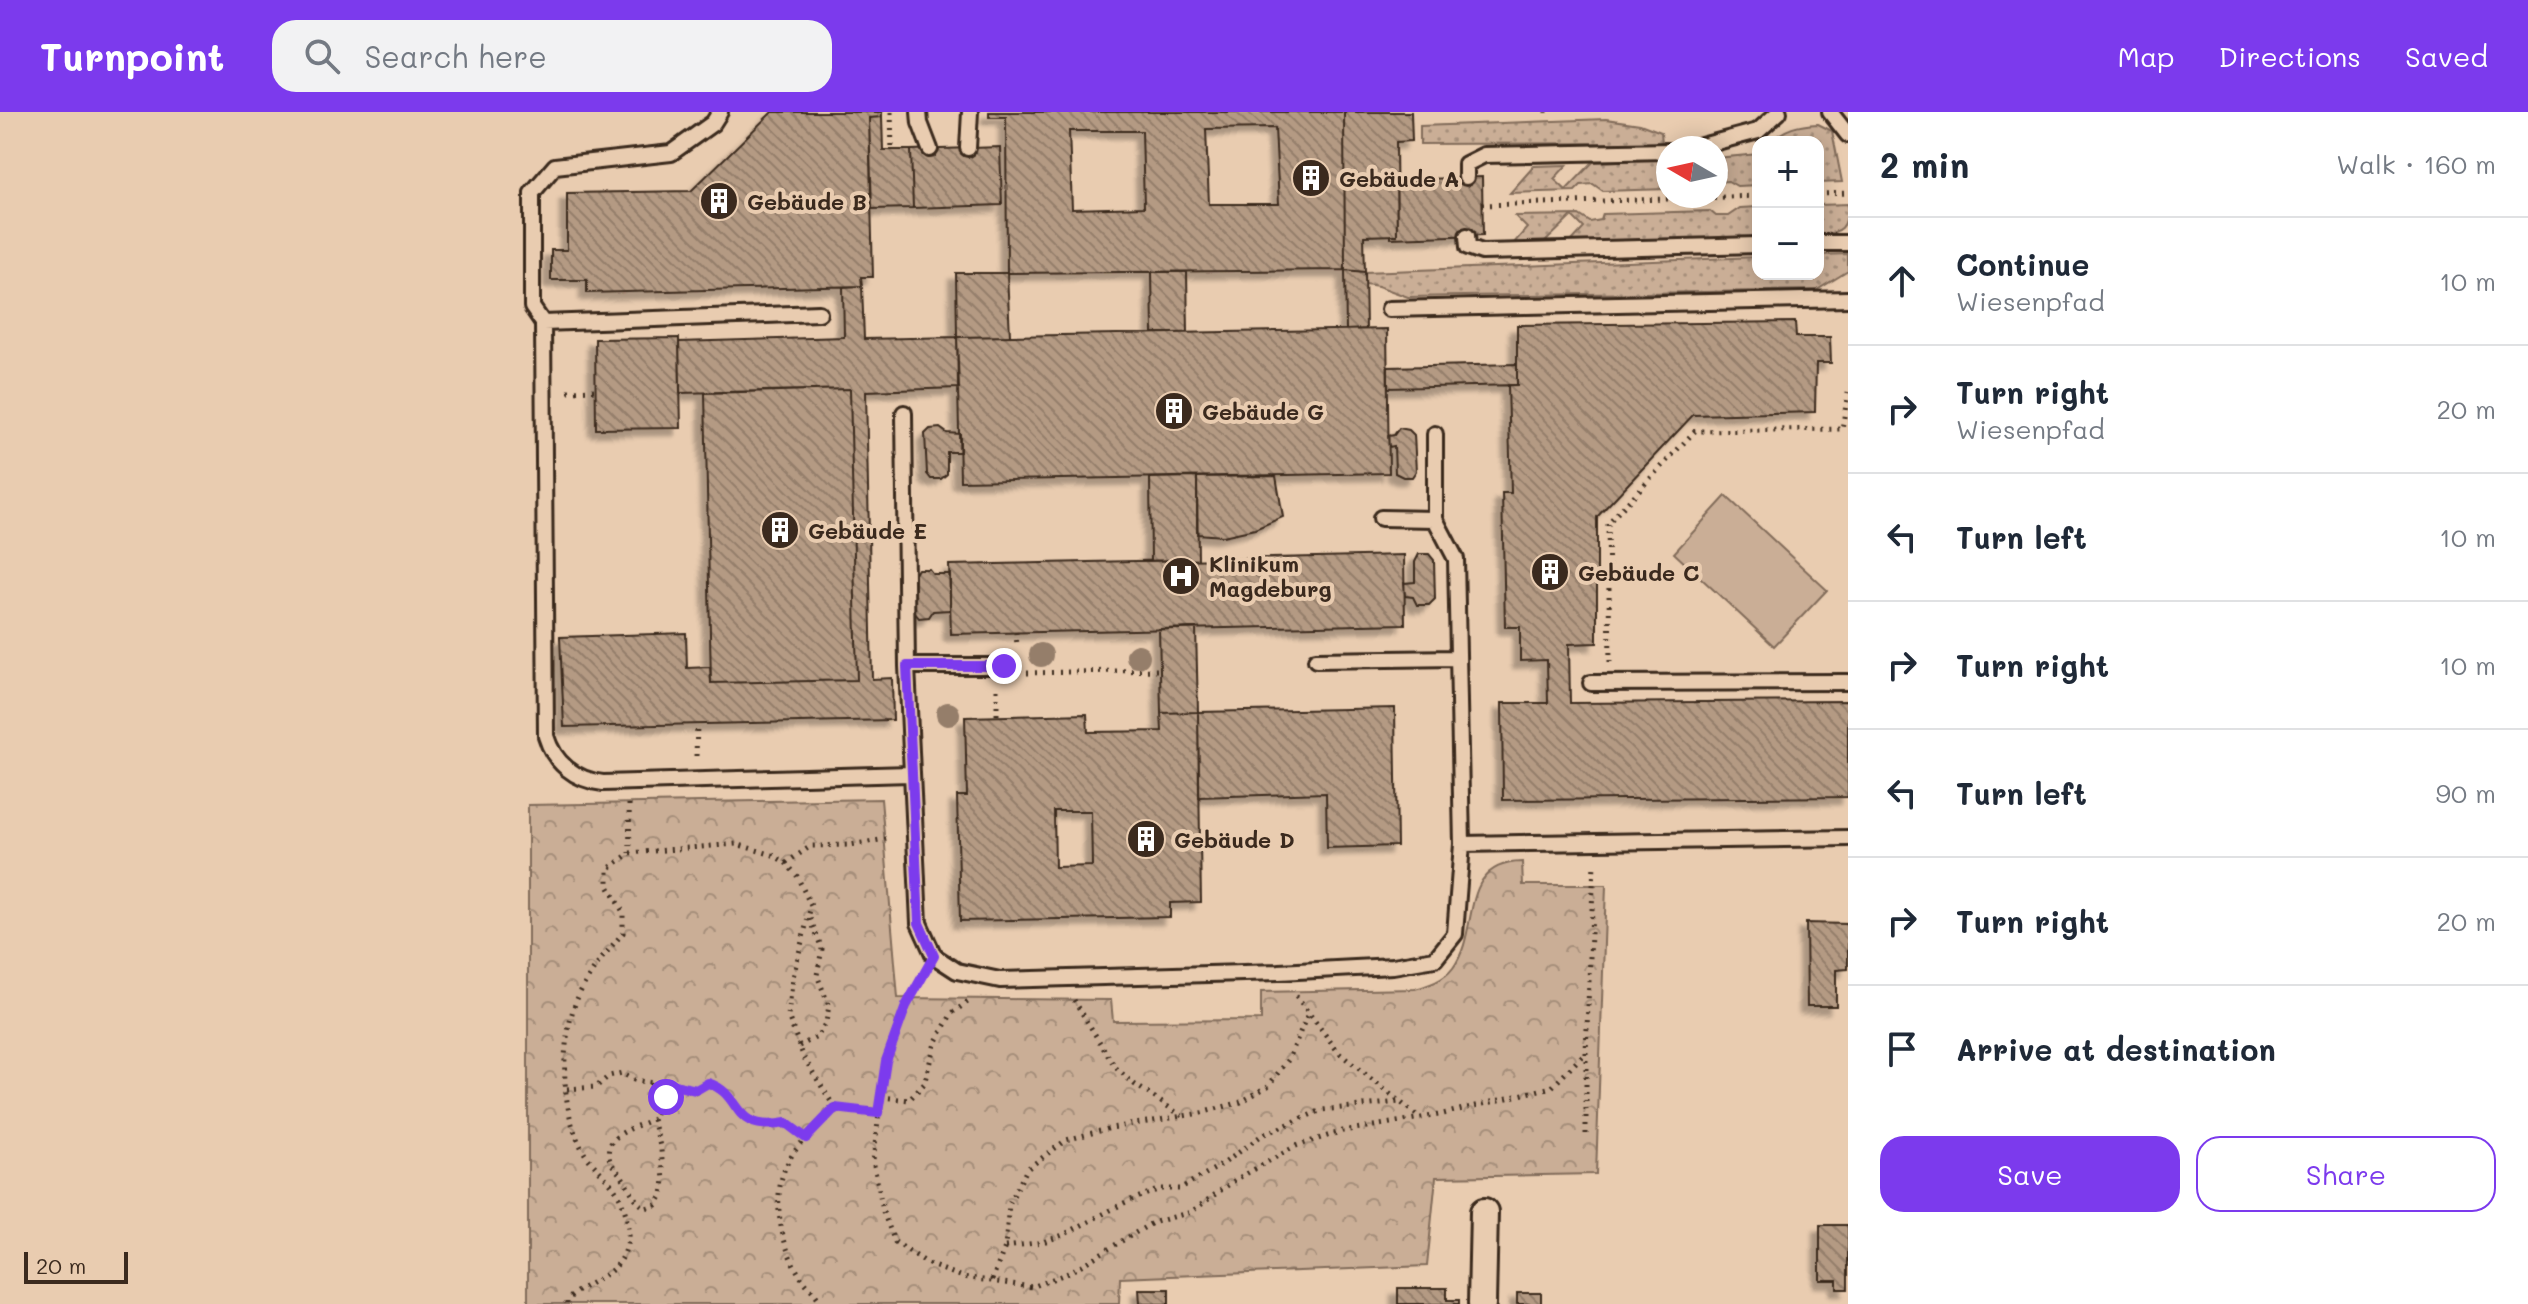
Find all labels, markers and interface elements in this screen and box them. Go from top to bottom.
search box [272,20,832,92]
text: Turnpoint [40,31,224,81]
icon: search [300,34,344,78]
text: Search here [364,36,547,76]
text: Map [2118,38,2175,74]
text: Directions [2219,38,2361,74]
text: Saved [2405,38,2488,74]
north arrow [1656,136,1728,208]
map controls [1752,136,1824,280]
button: + [1752,136,1824,208]
text: 2 min [1880,142,1969,187]
text: Walk · 160 m [2336,147,2496,181]
building icon: Gebäude A [1290,157,1332,199]
place label: Gebäude A [1339,164,1459,193]
building icon: Gebäude B [698,180,740,222]
place label: Gebäude B [747,187,867,216]
button: − [1752,208,1824,280]
text: Continue [1956,244,2089,284]
icon: ahead [1880,259,1924,303]
text: 10 m [2439,264,2496,298]
text: Wiesenpfad [1956,284,2105,318]
text: Turn right [1956,372,2109,412]
icon: right [1880,387,1924,431]
building icon: Gebäude G [1153,390,1195,432]
text: 20 m [2436,392,2496,426]
place label: Gebäude G [1202,397,1324,426]
text: Wiesenpfad [1956,412,2105,446]
building icon: Gebäude E [759,509,801,551]
icon: left [1880,515,1924,559]
place label: Gebäude E [808,516,927,545]
text: Turn left [1956,517,2087,557]
text: 10 m [2439,520,2496,554]
place label: Klinikum Magdeburg [1209,549,1332,603]
building icon: Gebäude C [1529,551,1571,593]
hospital icon: Klinikum Magdeburg [1160,555,1202,597]
place label: Gebäude C [1578,558,1699,587]
icon: right [1880,643,1924,687]
text: Turn right [1956,645,2109,685]
route end [986,648,1022,684]
text: 10 m [2439,648,2496,682]
icon: left [1880,771,1924,815]
text: Turn left [1956,773,2087,813]
text: 90 m [2436,776,2496,810]
building icon: Gebäude D [1125,818,1167,860]
place label: Gebäude D [1174,825,1295,854]
icon: right [1880,899,1924,943]
text: Turn right [1956,901,2109,941]
text: 20 m [2436,904,2496,938]
icon: arrive [1880,1027,1924,1071]
text: Arrive at destination [1956,1029,2276,1069]
route start [648,1079,684,1115]
button: Save [1880,1136,2180,1212]
button: Share [2196,1136,2496,1212]
scale bar [24,1248,128,1284]
text: 20 m [36,1251,86,1280]

